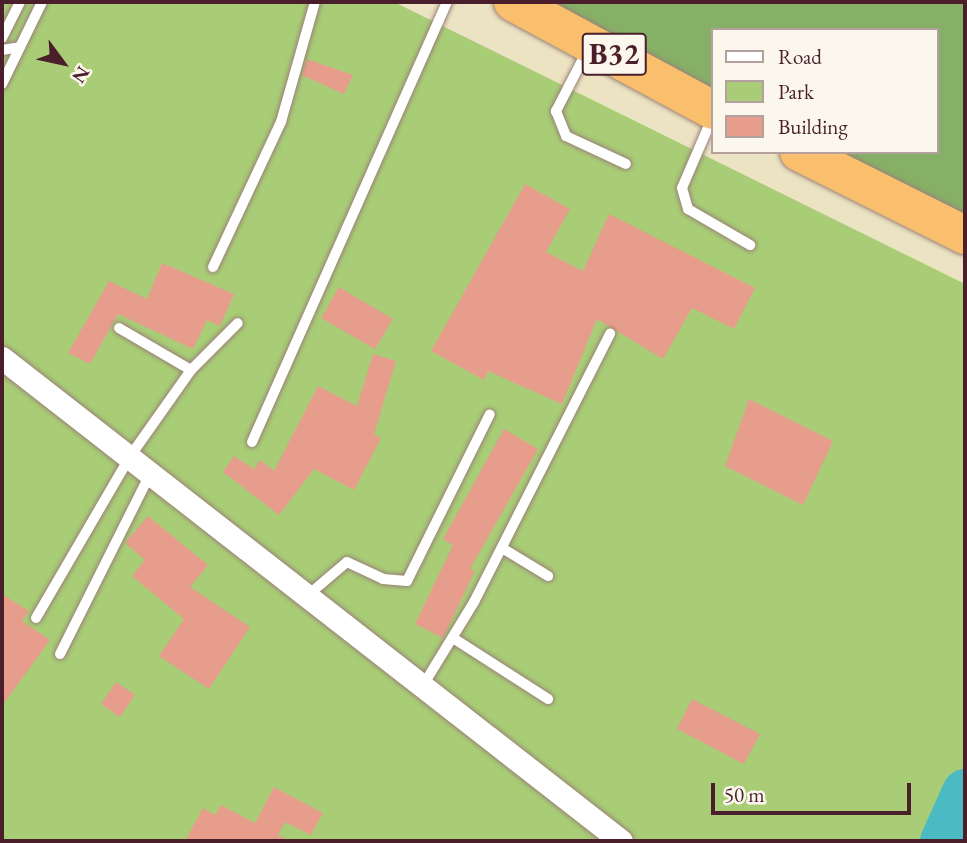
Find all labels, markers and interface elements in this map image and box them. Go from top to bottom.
north arrow [28,28,98,98]
road number: B32 [581,28,647,80]
legend [712,28,939,154]
text: Road [778,43,822,70]
text: N [66,61,96,88]
text: Park [778,78,814,105]
text: Building [778,113,848,140]
scale bar [715,770,914,814]
text: 50 m [724,781,765,808]

